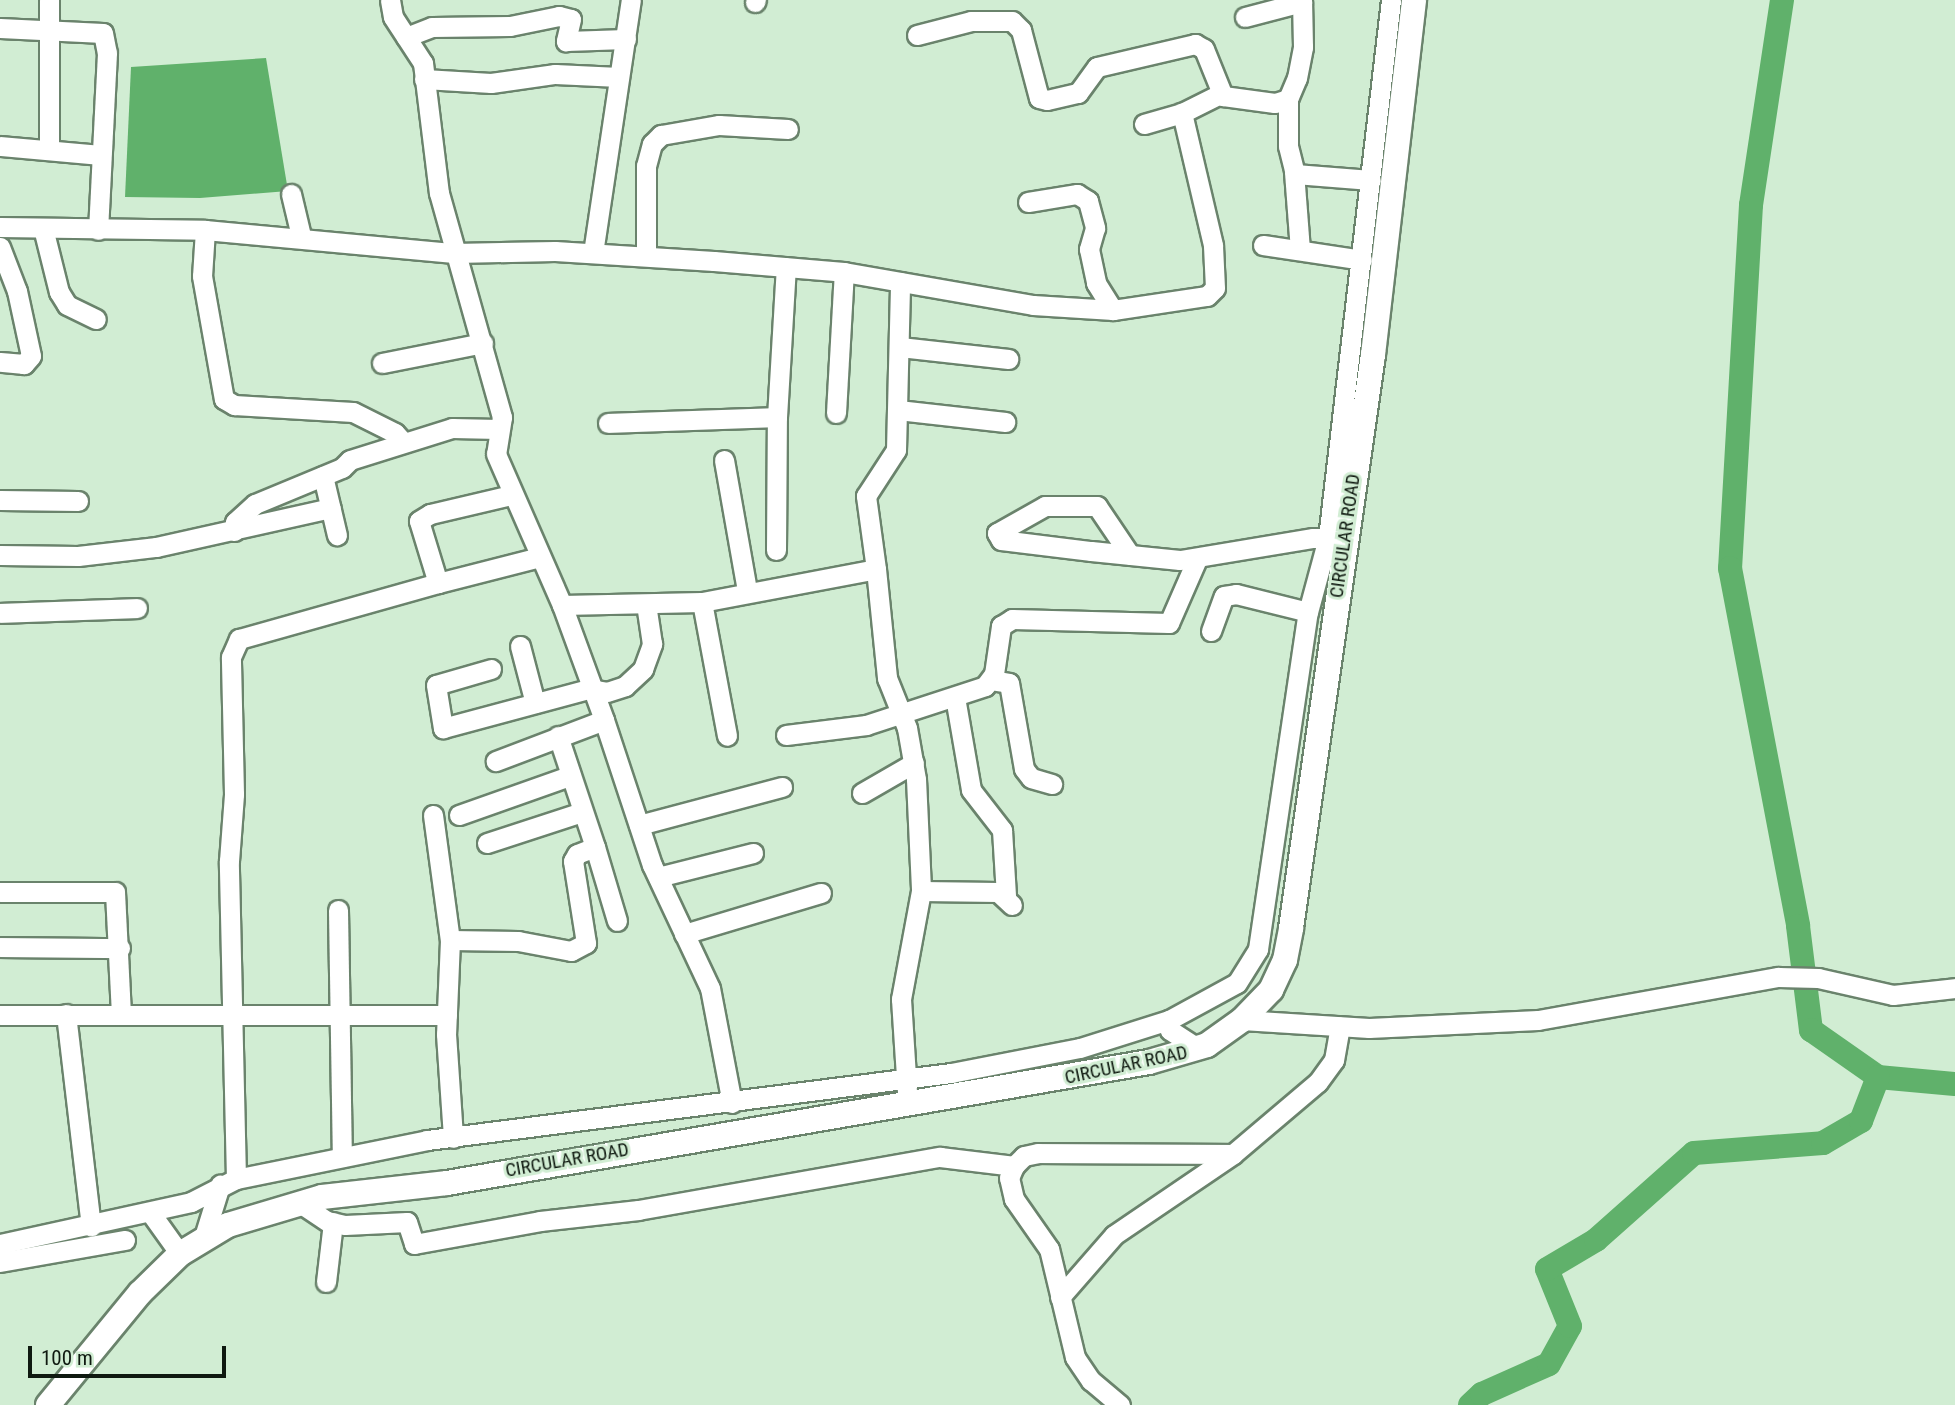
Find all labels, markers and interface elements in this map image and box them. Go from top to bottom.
street label: CIRCULAR ROAD [1325,473,1365,599]
street label: CIRCULAR ROAD [1063,1041,1189,1089]
street label: CIRCULAR ROAD [504,1138,630,1182]
scale bar [32,1332,229,1376]
text: 100 m [41,1346,93,1370]

